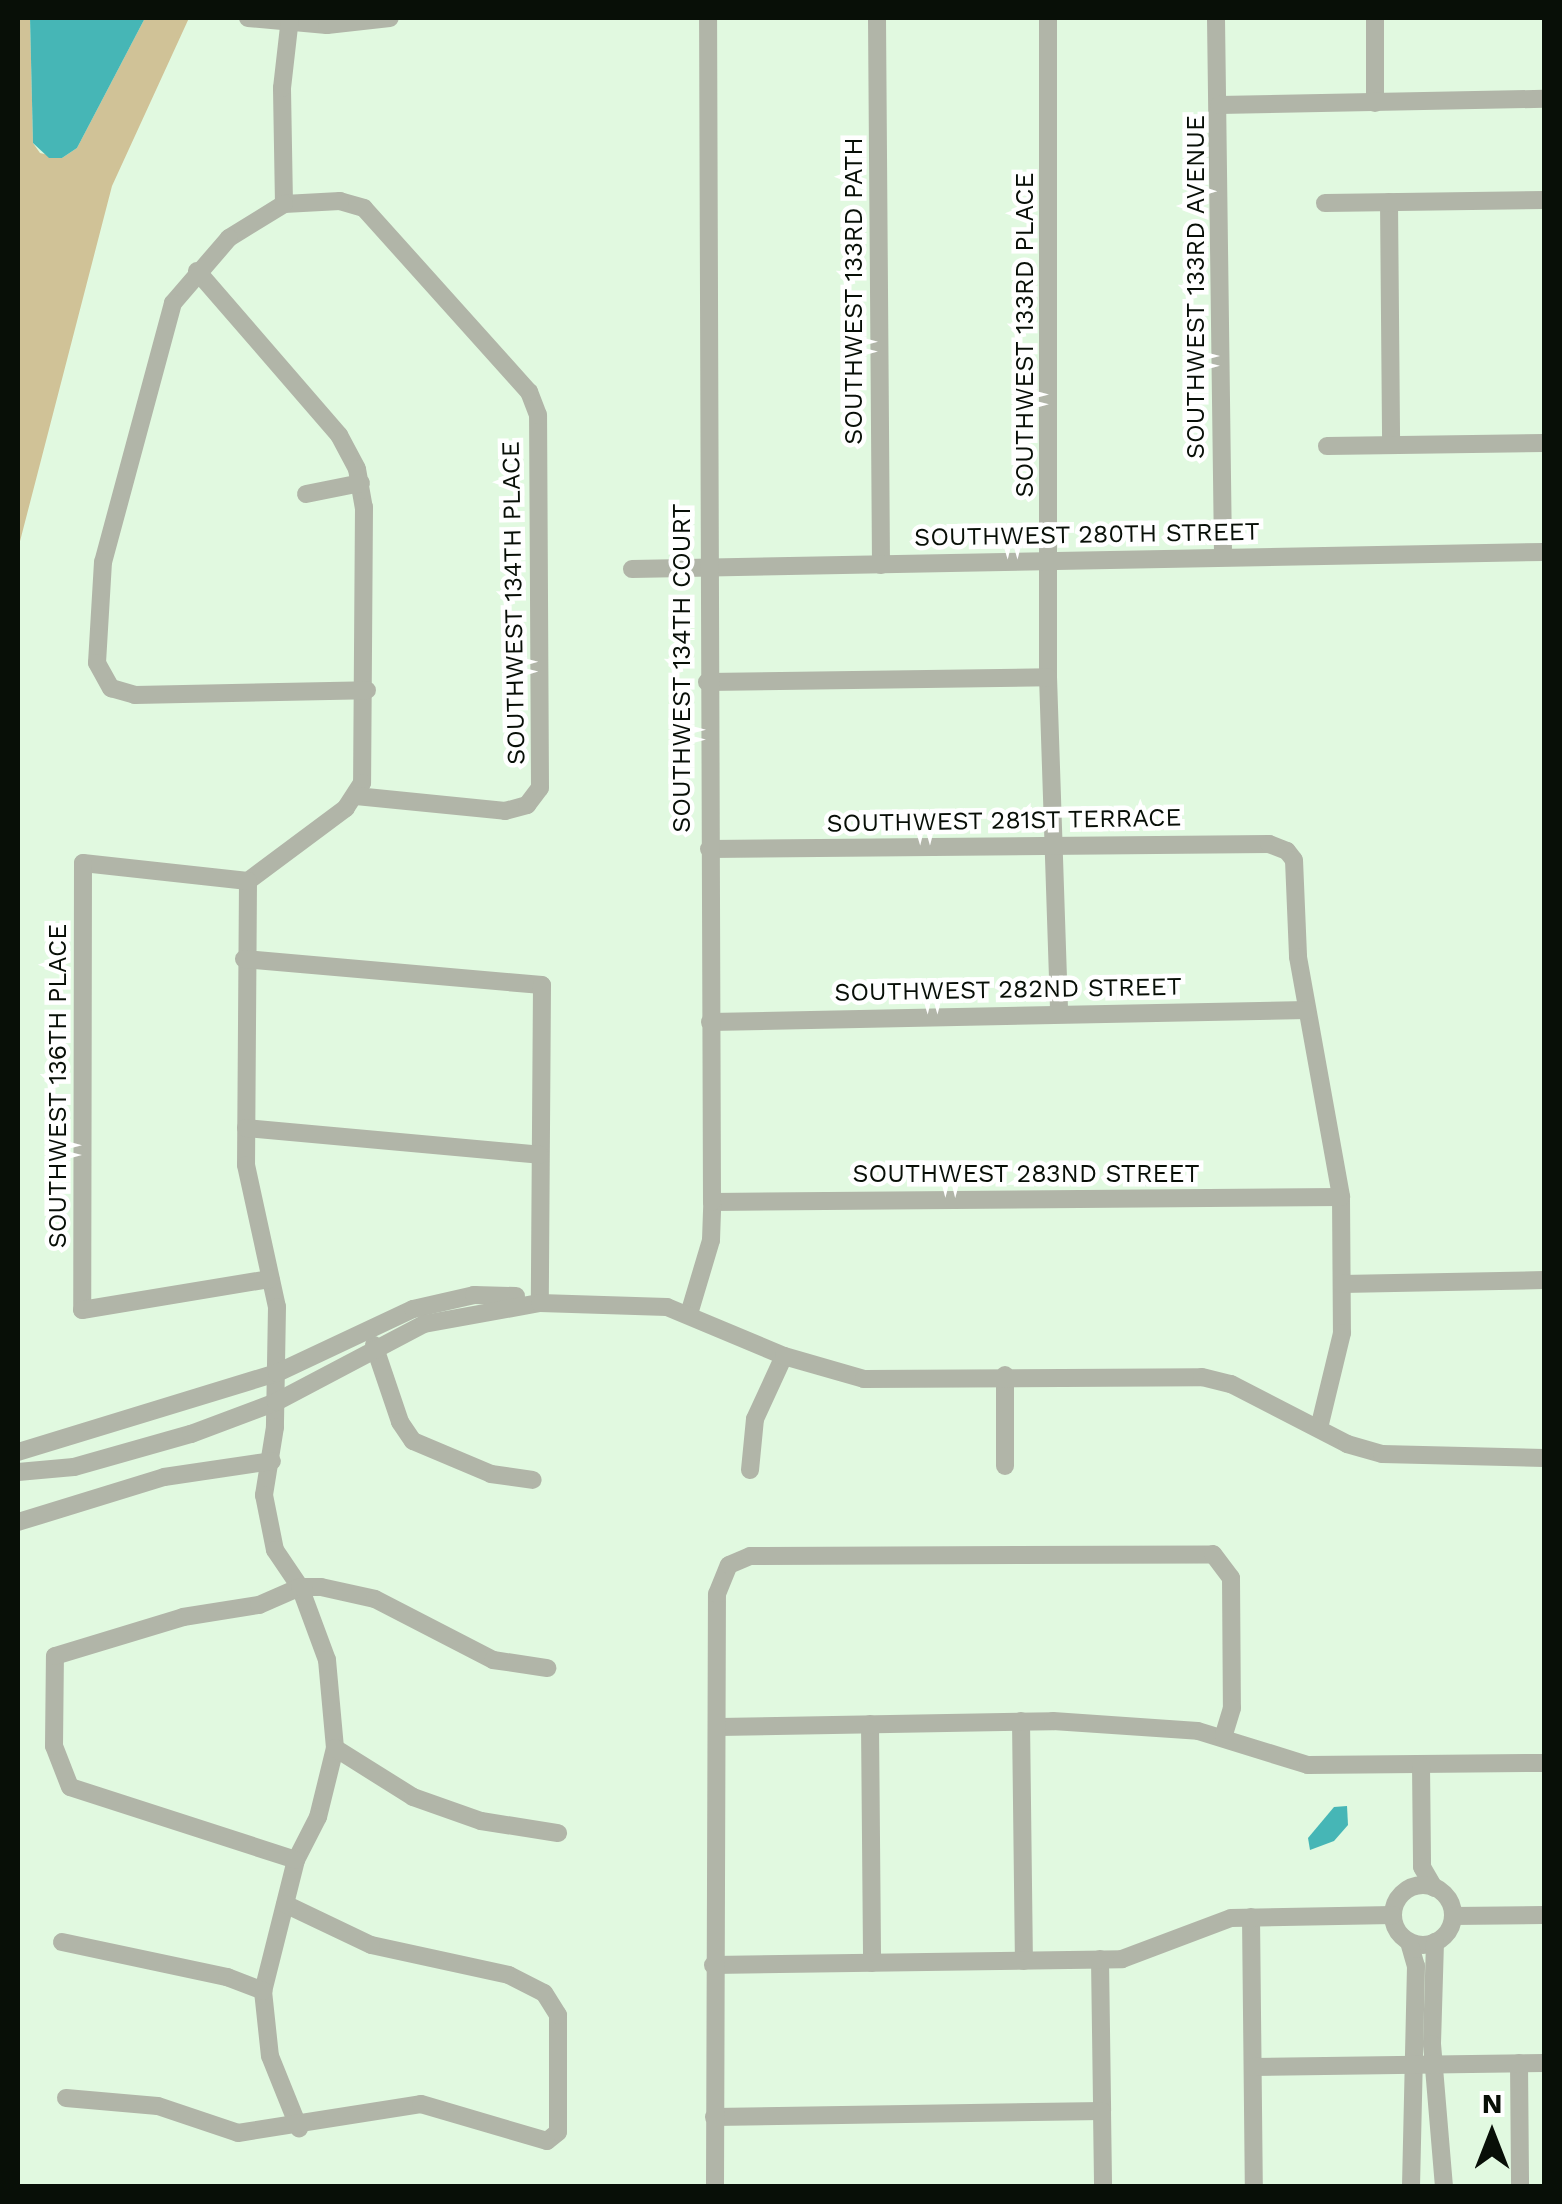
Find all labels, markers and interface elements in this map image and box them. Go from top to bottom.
street label: SOUTHWEST 133RD AVENUE [1181,114,1211,460]
street label: SOUTHWEST 133RD PATH [839,137,869,445]
street label: SOUTHWEST 133RD PLACE [1010,172,1040,498]
street label: SOUTHWEST 134TH PLACE [496,440,532,766]
street label: SOUTHWEST 134TH COURT [667,503,697,833]
street label: SOUTHWEST 280TH STREET [914,517,1260,553]
street label: SOUTHWEST 281ST TERRACE [825,803,1183,839]
street label: SOUTHWEST 136TH PLACE [43,923,73,1249]
street label: SOUTHWEST 282ND STREET [834,972,1182,1008]
street label: SOUTHWEST 283ND STREET [852,1159,1200,1189]
north arrow [1442,2084,1542,2184]
text: N [1482,2087,1502,2120]

